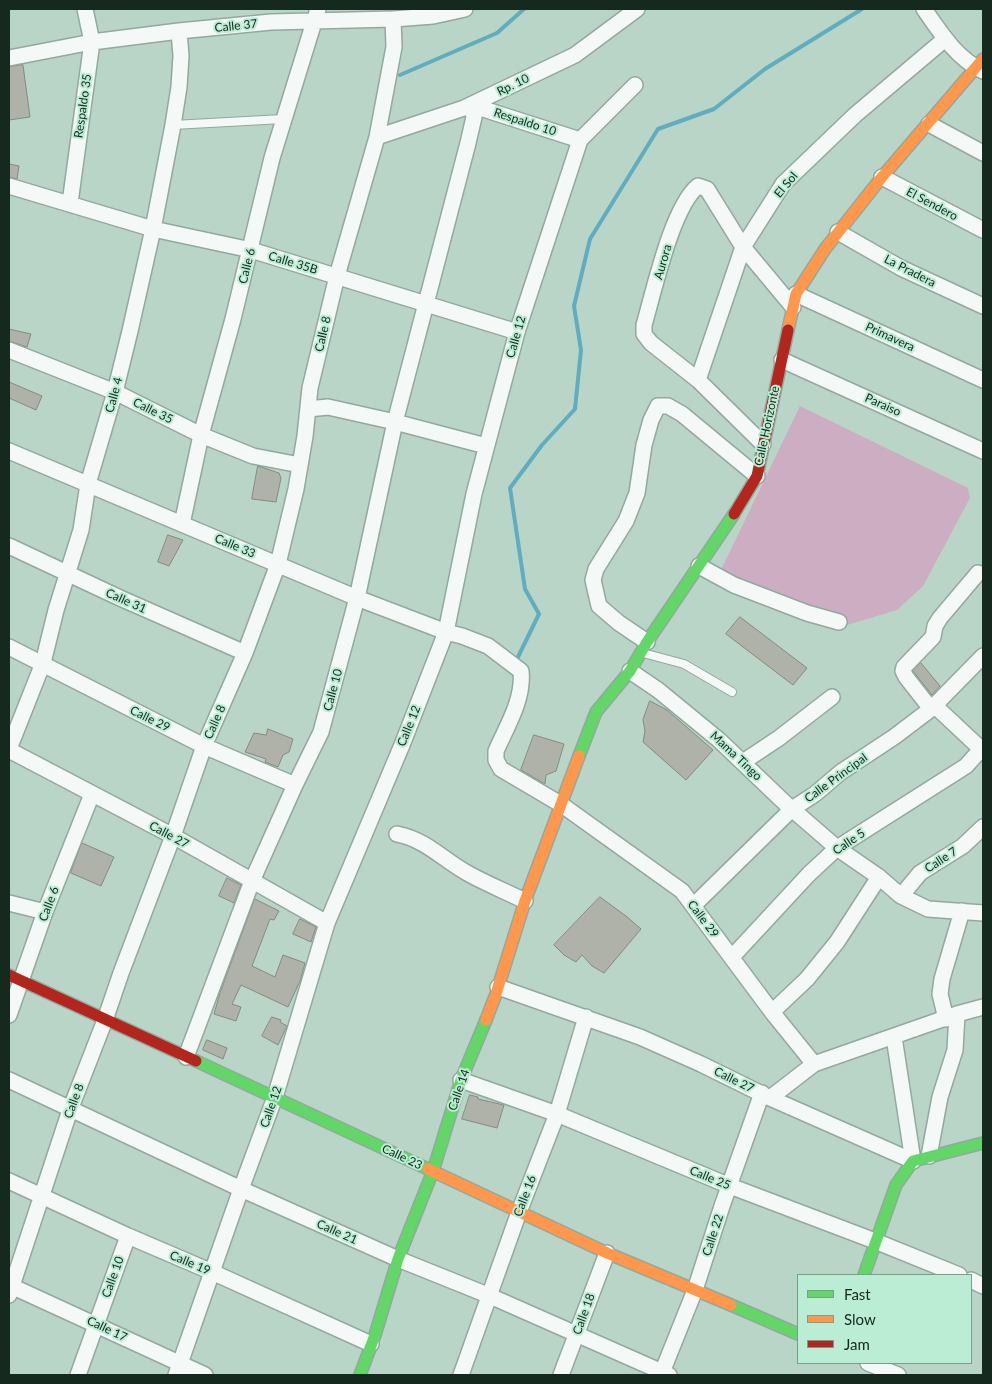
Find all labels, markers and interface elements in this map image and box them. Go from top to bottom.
street label: Calle 37 [214,17,258,35]
street label: Rp. 10 [495,71,531,99]
street label: Respaldo 35 [71,73,95,139]
street label: Respaldo 10 [492,105,558,139]
street label: El Sol [771,169,801,201]
street label: El Sendero [904,184,960,224]
street label: Aurora [651,243,675,281]
street label: Calle 6 [236,247,258,285]
street label: Calle 35B [267,249,319,277]
street label: La Pradera [882,252,938,290]
street label: Calle 12 [503,314,529,360]
street label: Calle 8 [312,315,334,353]
street label: Primavera [863,319,917,355]
street label: Calle 4 [102,376,126,414]
street label: Calle Horizonte [751,385,783,467]
street label: Paraiso [863,391,903,419]
street label: Calle 35 [131,395,175,427]
street label: Calle 33 [212,531,258,561]
street label: Calle 31 [103,586,149,616]
street label: Calle 10 [320,667,346,713]
street label: Calle 29 [128,703,172,735]
street label: Calle 8 [201,703,229,741]
street label: Calle 12 [394,703,424,749]
street label: Mama Tingo [707,728,765,784]
street label: Calle Principal [802,750,870,806]
street label: Calle 27 [147,819,191,851]
street label: Calle 5 [830,826,868,858]
street label: Calle 7 [922,844,960,876]
street label: Calle 6 [36,885,62,923]
street label: Calle 29 [684,898,722,940]
street label: Calle 27 [712,1064,756,1096]
street label: Calle 14 [445,1067,473,1113]
street label: Calle 8 [61,1082,87,1120]
street label: Calle 12 [257,1084,285,1130]
street label: Calle 23 [379,1141,425,1173]
street label: Calle 25 [687,1163,733,1193]
street label: Calle 16 [511,1173,539,1219]
street label: Calle 22 [700,1212,726,1258]
street label: Calle 21 [314,1217,360,1247]
street label: Calle 19 [167,1248,213,1278]
street label: Calle 10 [99,1254,127,1300]
legend [797,1274,972,1364]
text: Fast [844,1285,871,1303]
street label: Calle 18 [570,1291,598,1337]
text: Slow [844,1310,876,1328]
street label: Calle 17 [84,1313,130,1345]
text: Jam [844,1335,870,1353]

